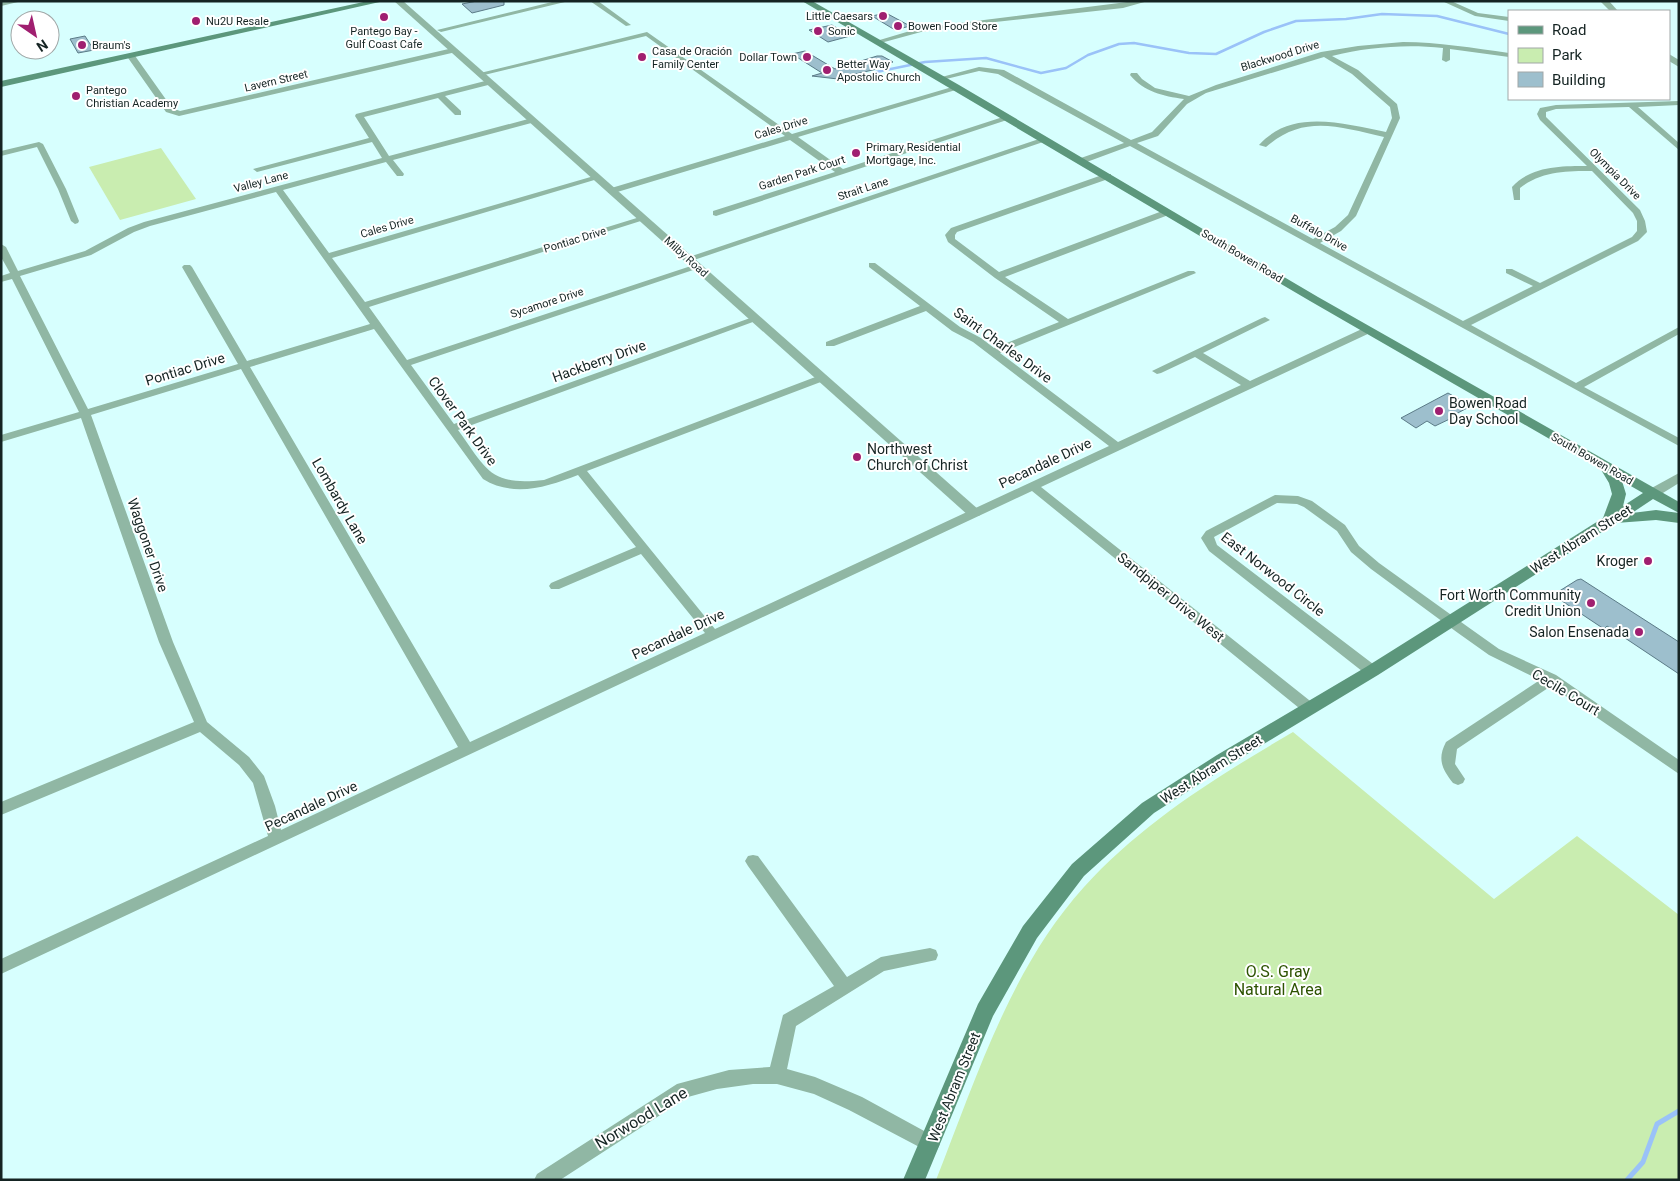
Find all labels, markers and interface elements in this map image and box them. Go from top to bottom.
north arrow [10,10,60,60]
place label: Little Caesars [806,10,873,23]
marker: Little Caesars [877,10,889,22]
legend [1508,10,1670,100]
marker: Pantego Bay - Gulf Coast Cafe [378,11,390,23]
marker: Nu2U Resale [190,15,202,27]
place label: Nu2U Resale [206,15,269,28]
marker: Bowen Food Store [892,20,904,32]
place label: Bowen Food Store [908,20,997,33]
text: Road [1552,21,1586,39]
place label: Pantego Bay - Gulf Coast Cafe [346,25,423,51]
marker: Sonic [812,25,824,37]
place label: Sonic [828,25,856,38]
text: N [34,36,51,55]
street label: Blackwood Drive [1239,38,1321,74]
marker: Braum's [76,39,88,51]
place label: Braum's [92,39,131,52]
place label: Casa de Oración Family Center [652,45,732,71]
text: Park [1552,46,1583,64]
marker: Casa de Oración Family Center [636,51,648,63]
place label: Dollar Town [739,51,797,64]
marker: Dollar Town [801,51,813,63]
place label: Better Way Apostolic Church [837,58,921,84]
marker: Better Way Apostolic Church [821,64,833,76]
street label: Lavern Street [243,67,309,95]
text: Building [1552,71,1606,89]
place label: Pantego Christian Academy [86,84,179,110]
marker: Pantego Christian Academy [70,90,82,102]
street label: Cales Drive [753,114,809,142]
place label: Primary Residential Mortgage, Inc. [866,141,961,167]
street label: Olympia Drive [1587,146,1644,203]
marker: Primary Residential Mortgage, Inc. [850,147,862,159]
street label: Garden Park Court [757,153,847,193]
street label: Valley Lane [232,168,290,195]
street label: Strait Lane [836,175,890,203]
street label: Buffalo Drive [1288,212,1350,254]
street label: Cales Drive [359,213,415,241]
street label: Pontiac Drive [542,224,608,256]
street label: South Bowen Road [1199,227,1285,285]
street label: Milby Road [661,234,711,280]
street label: Sycamore Drive [509,285,585,321]
street label: Saint Charles Drive [951,304,1055,386]
street label: Hackberry Drive [550,337,648,385]
street label: Pontiac Drive [143,349,227,389]
street label: Clover Park Drive [425,373,501,469]
place label: Bowen Road Day School [1449,395,1527,427]
marker: Bowen Road Day School [1433,405,1445,417]
street label: South Bowen Road [1549,430,1635,488]
street label: Pecandale Drive [996,435,1094,491]
place label: Northwest Church of Christ [867,441,968,473]
marker: Northwest Church of Christ [851,451,863,463]
street label: Lombardy Lane [309,455,371,547]
street label: Waggoner Drive [124,496,172,594]
street label: West Abram Street [1527,501,1635,577]
street label: East Norwood Circle [1218,529,1328,619]
street label: Sandpiper Drive West [1114,549,1228,645]
place label: Kroger [1597,553,1638,569]
marker: Kroger [1642,555,1654,567]
place label: Fort Worth Community Credit Union [1440,587,1581,619]
marker: Fort Worth Community Credit Union [1585,597,1597,609]
street label: Pecandale Drive [629,606,727,662]
place label: Salon Ensenada [1529,624,1629,640]
marker: Salon Ensenada [1633,626,1645,638]
street label: Cecile Court [1529,666,1603,719]
street label: West Abram Street [1157,731,1265,807]
street label: Pecandale Drive [262,778,360,834]
park label: O.S. Gray Natural Area [1234,962,1322,999]
street label: West Abram Street [925,1030,983,1144]
street label: Norwood Lane [592,1083,690,1153]

